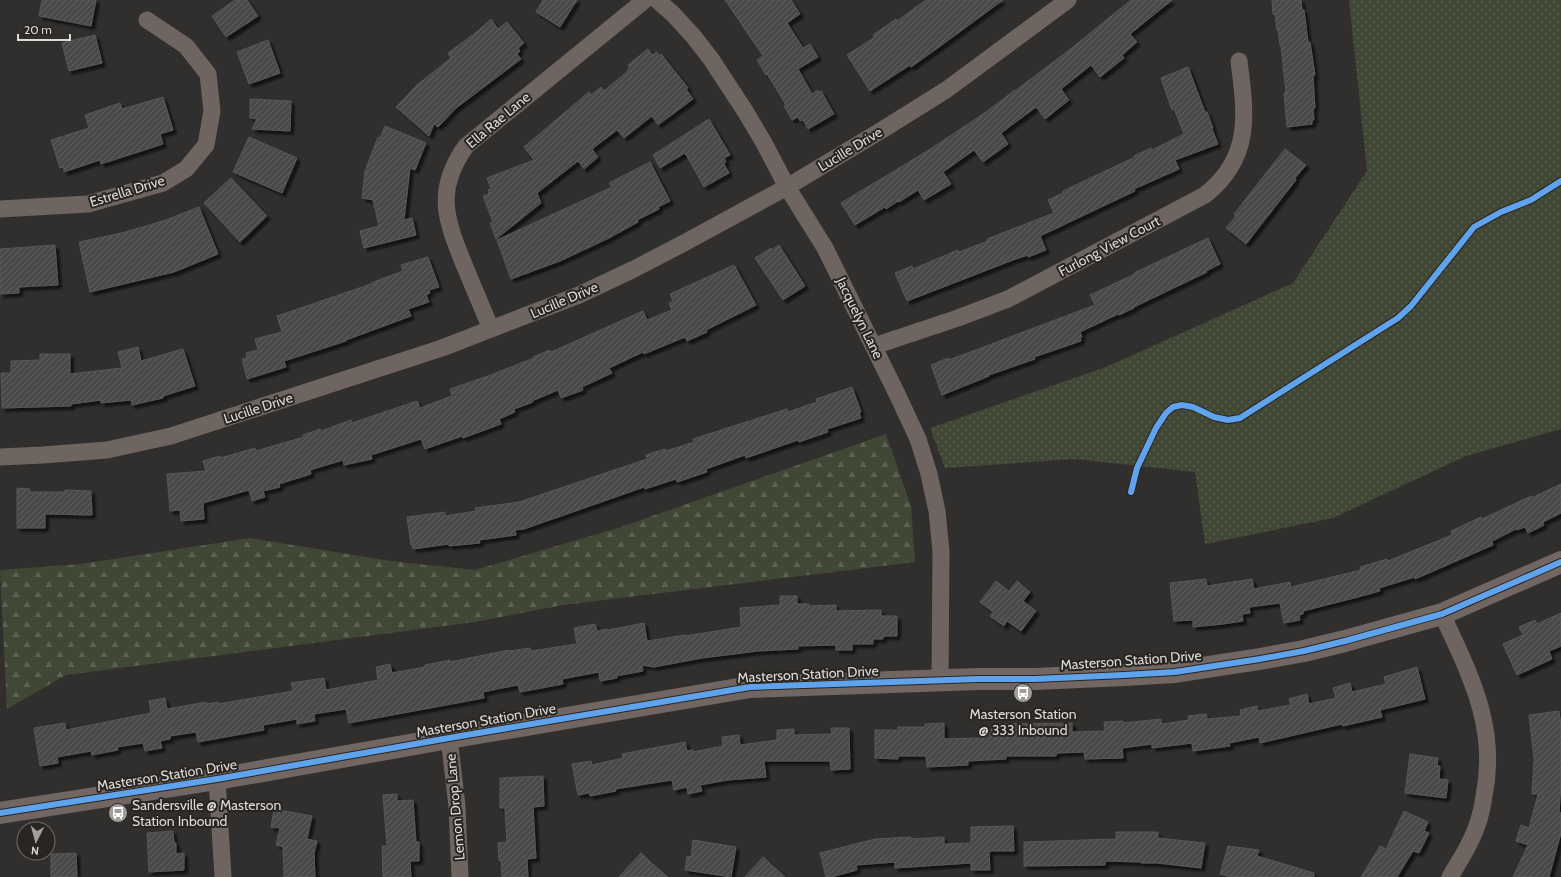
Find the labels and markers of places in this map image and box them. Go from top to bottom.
bus stop icon: Masterson Station @ 333 Inbound [1012,682,1034,704]
place label: Masterson Station @ 333 Inbound [969,705,1077,739]
place label: Sandersville @ Masterson Station Inbound [132,796,281,830]
bus stop icon: Sandersville @ Masterson Station Inbound [107,802,129,824]

